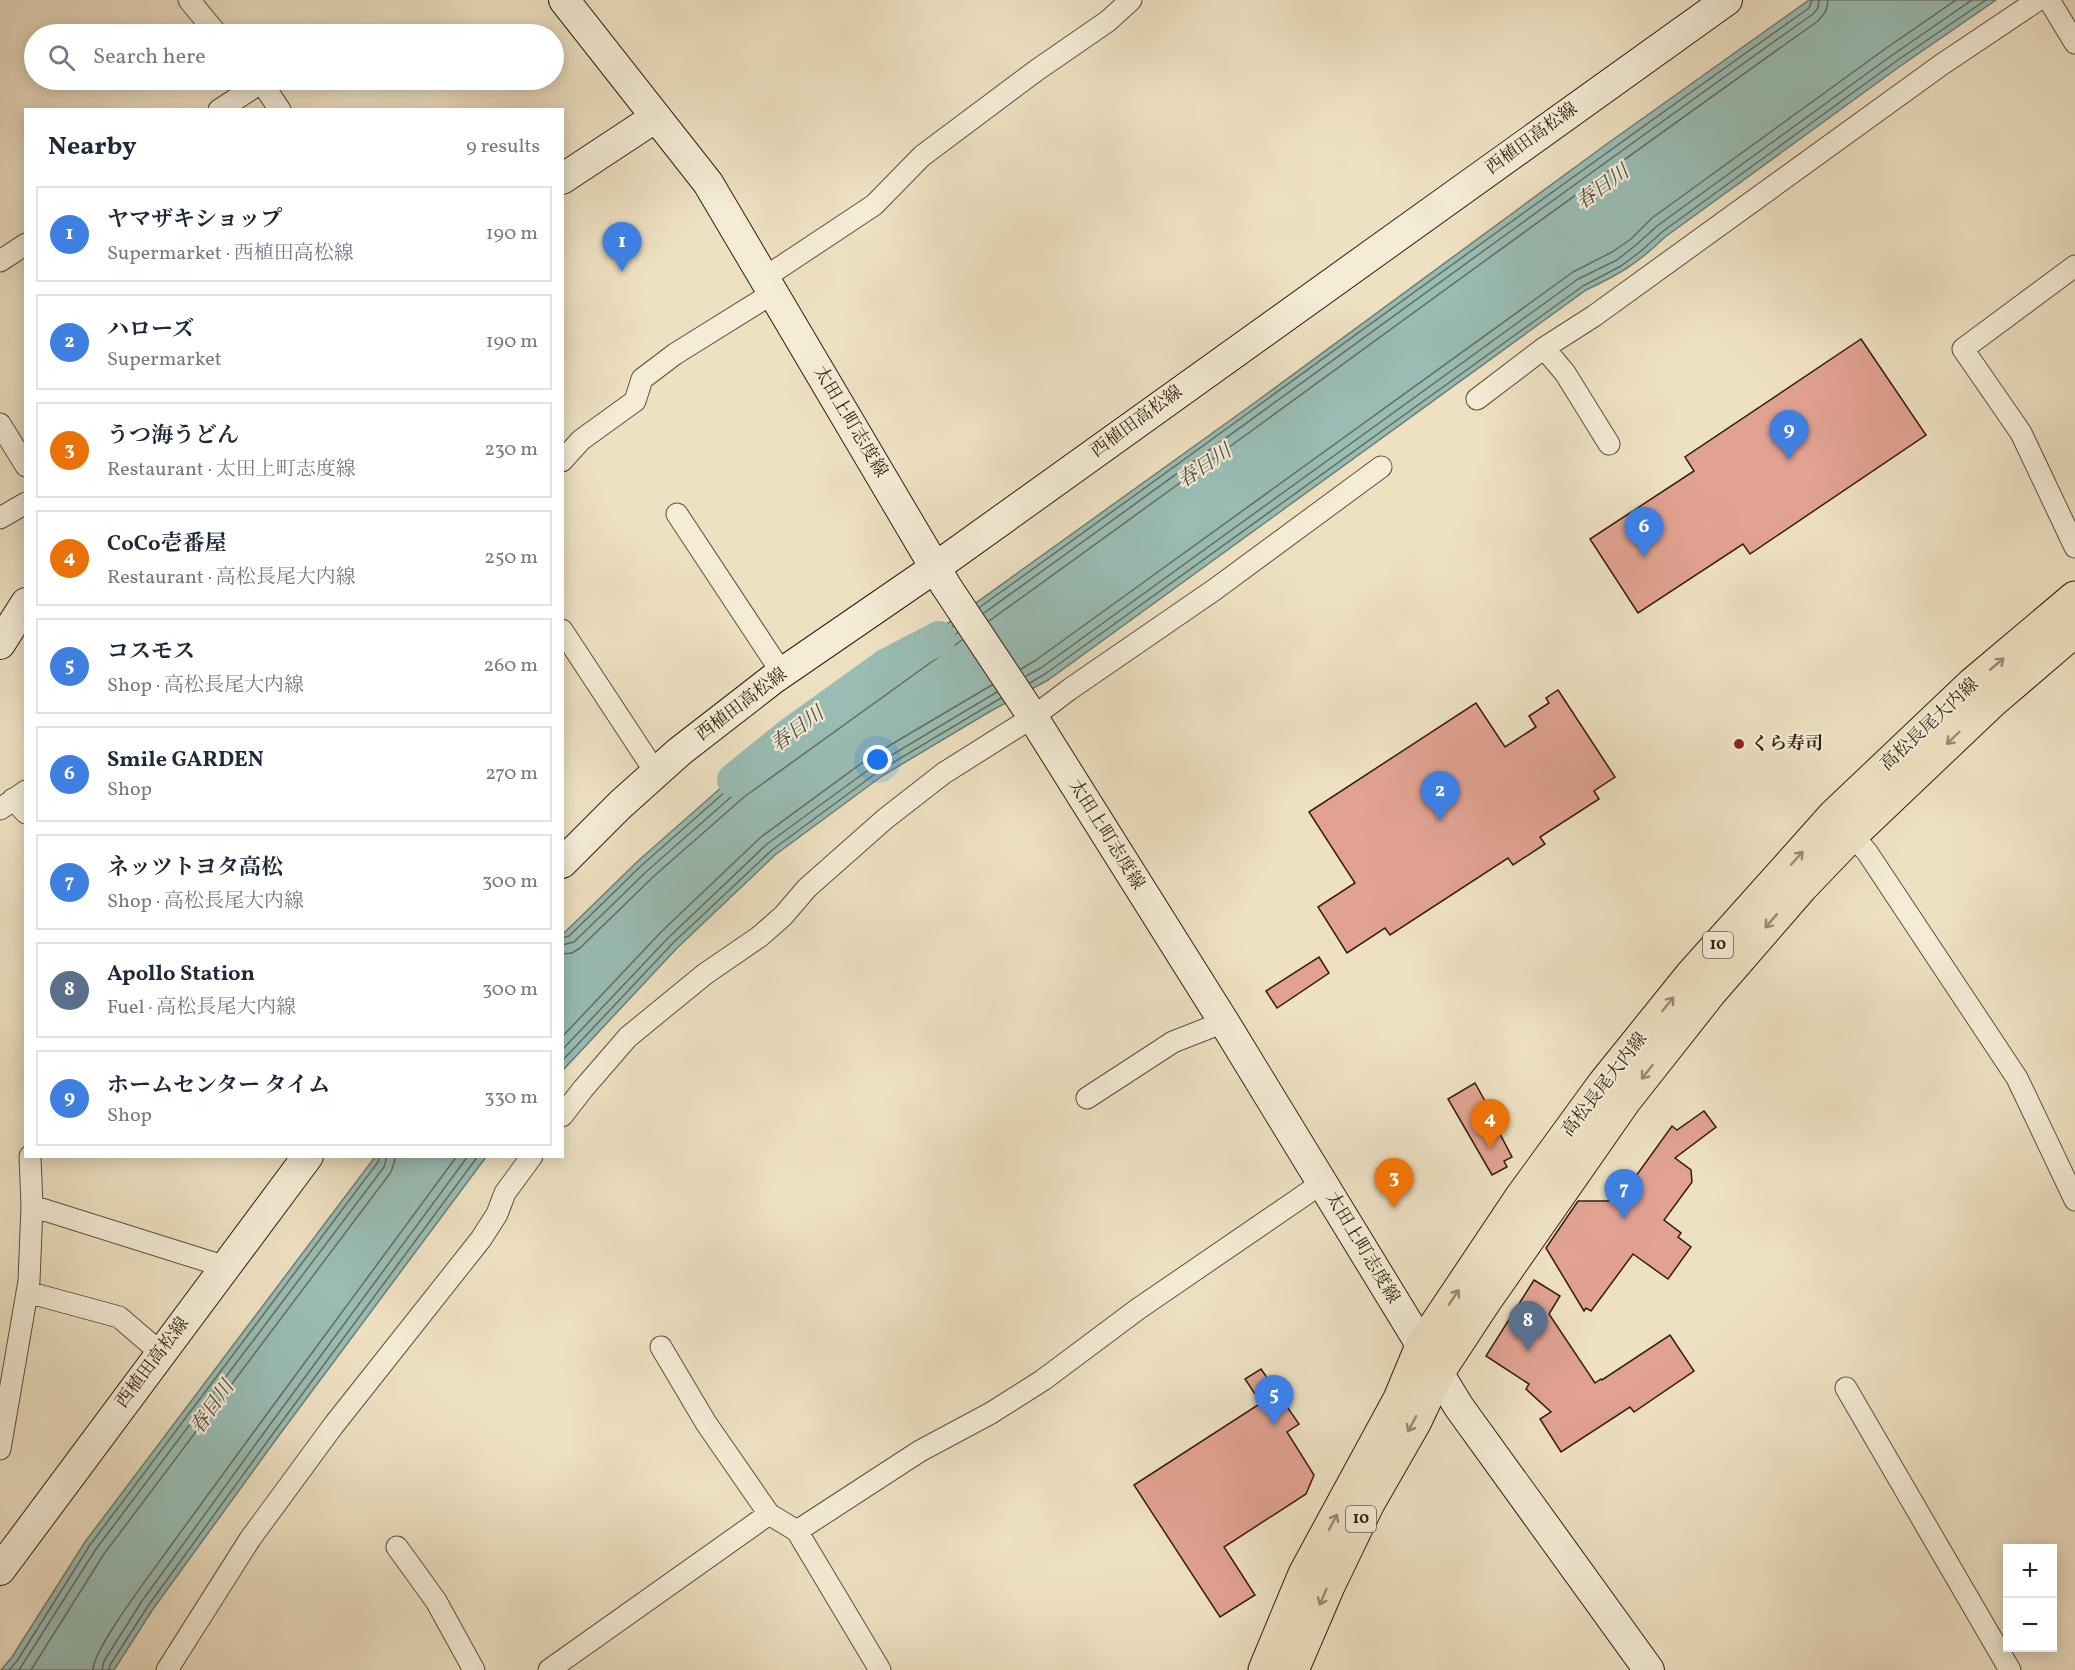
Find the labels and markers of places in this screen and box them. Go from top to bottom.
pin: 1 [602,222,642,272]
pin: 9 [1770,410,1808,460]
pin: 6 [1624,508,1664,557]
place label: くら寿司 [1751,732,1823,757]
marker: くら寿司 [1732,737,1746,751]
pin: 2 [1420,772,1460,821]
pin: 4 [1470,1100,1510,1149]
pin: 3 [1374,1158,1414,1208]
pin: 7 [1604,1170,1644,1219]
pin: 8 [1508,1302,1547,1351]
pin: 5 [1254,1376,1294,1425]

